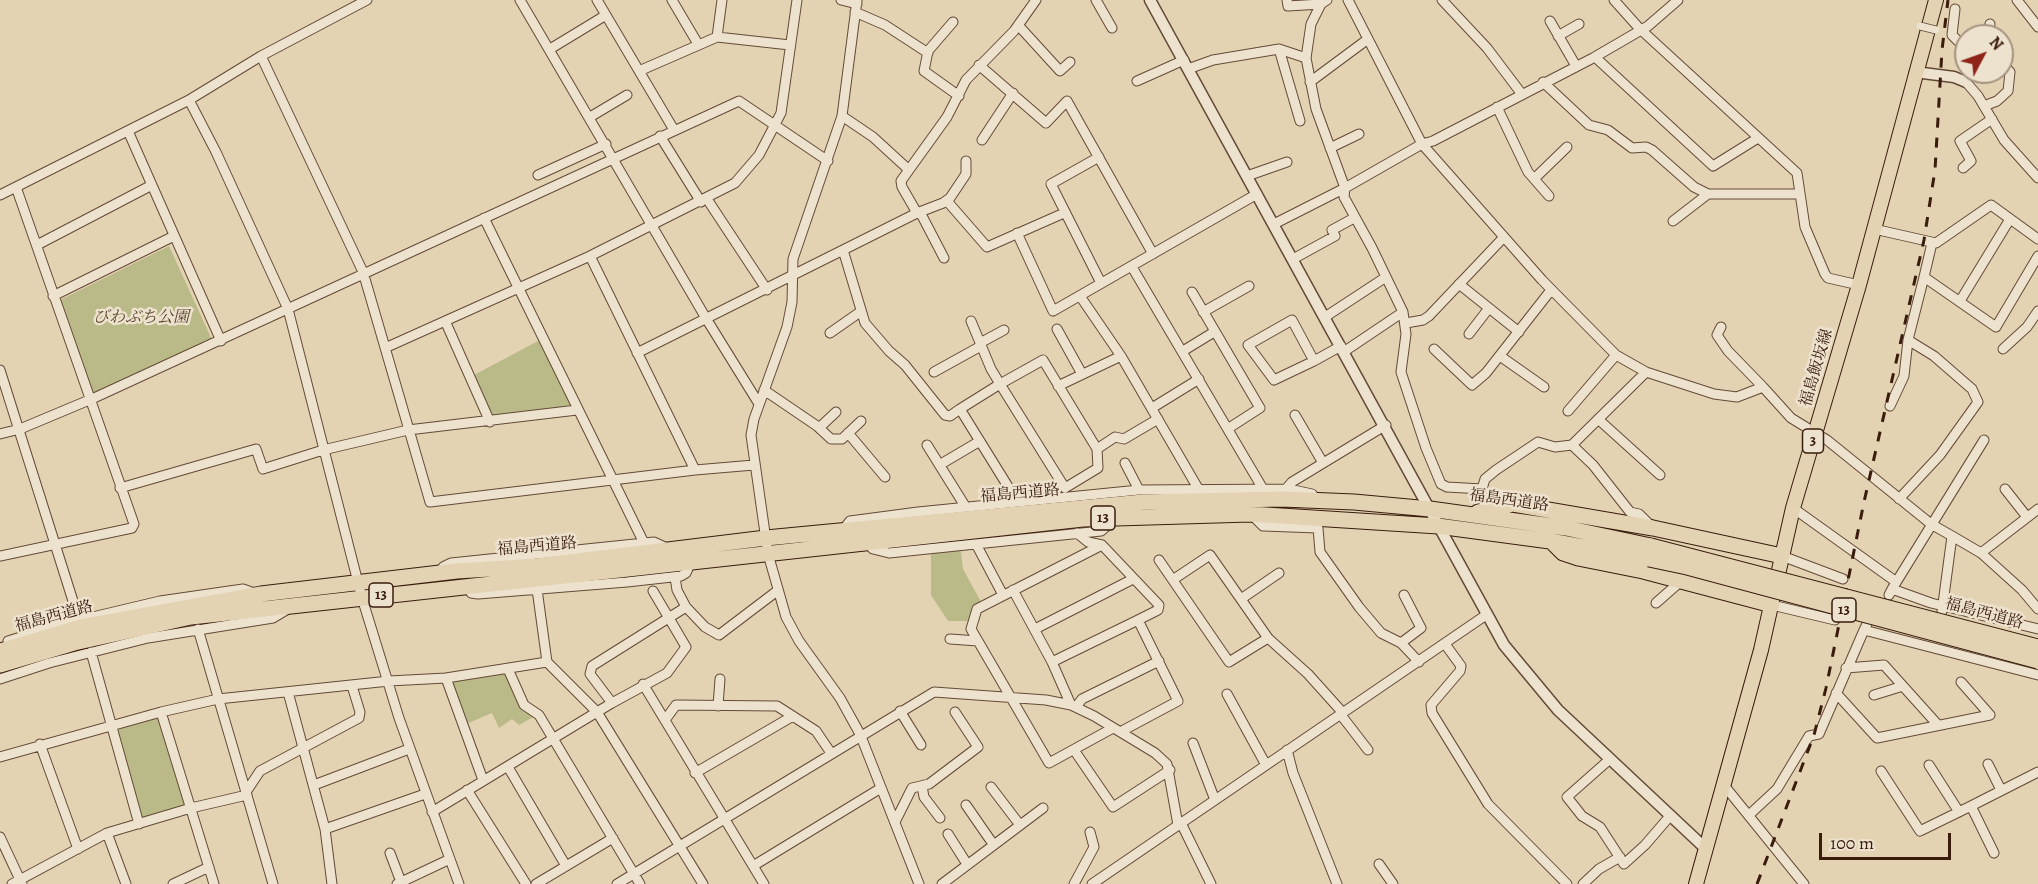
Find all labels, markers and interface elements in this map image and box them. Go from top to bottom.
north arrow [1954,24,2014,84]
text: N [1984,32,2008,55]
park label: びわぶち公園 [93,308,189,328]
street label: 福島飯坂線 [1797,327,1837,409]
road number: 3 [1802,429,1824,453]
street label: 福島西道路 [979,481,1061,507]
street label: 福島西道路 [1468,486,1550,516]
road number: 13 [1091,506,1115,530]
street label: 福島西道路 [496,534,578,560]
road number: 13 [369,583,393,607]
street label: 福島西道路 [1943,594,2025,634]
street label: 福島西道路 [13,597,95,637]
road number: 13 [1832,598,1856,622]
scale bar [1822,821,1954,859]
text: 100 m [1830,831,1874,855]

